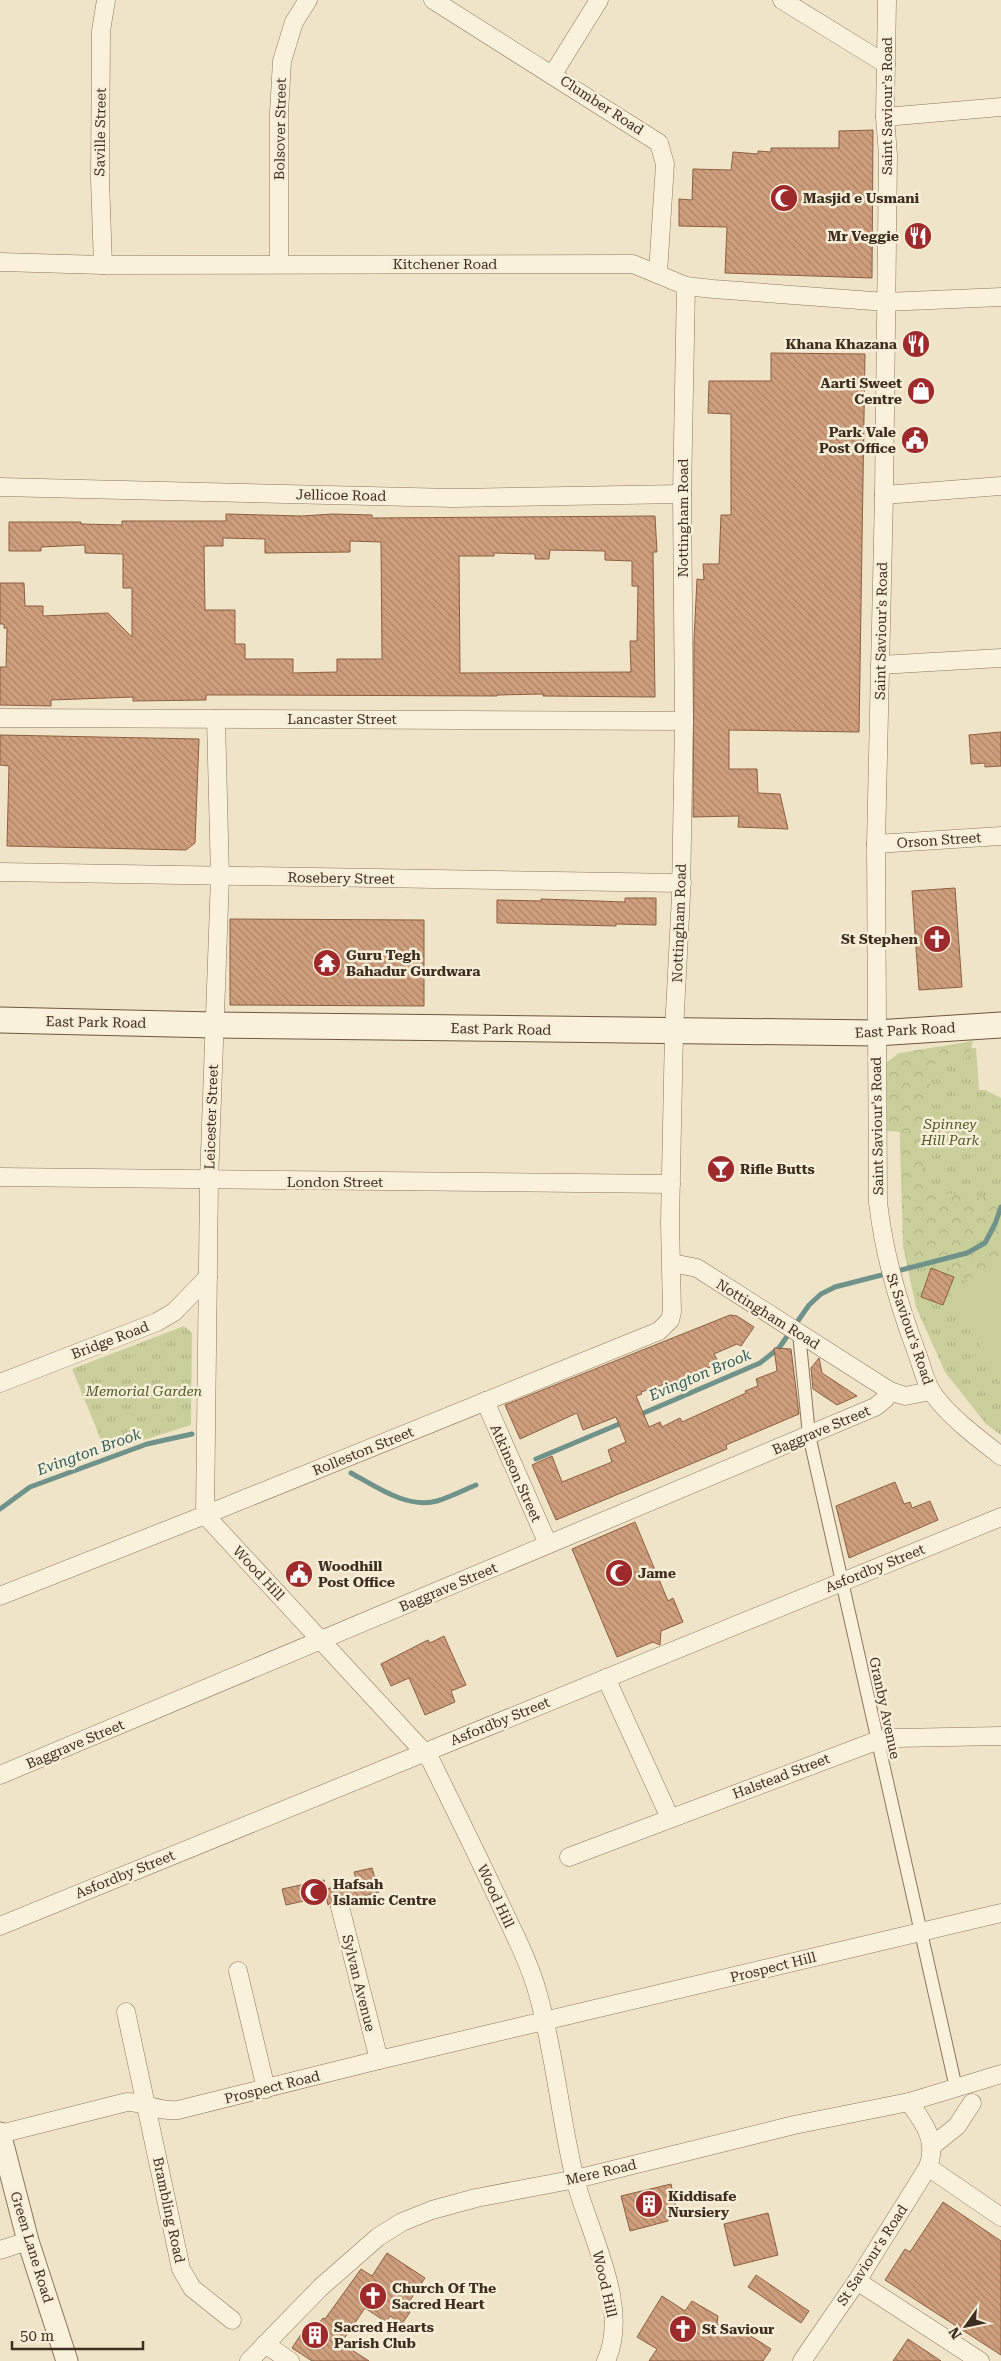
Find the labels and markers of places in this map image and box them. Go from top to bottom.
mosque icon: Masjid e Usmani [769,183,799,213]
place label: Masjid e Usmani [803,190,920,206]
restaurant icon: Mr Veggie [903,221,933,251]
place label: Mr Veggie [828,228,899,244]
restaurant icon: Khana Khazana [901,329,931,359]
place label: Khana Khazana [786,336,898,352]
place label: Aarti Sweet Centre [821,375,902,407]
shop icon: Aarti Sweet Centre [906,376,936,406]
place label: Park Vale Post Office [819,424,896,456]
public building icon: Park Vale Post Office [900,425,930,455]
church icon: St Stephen [922,924,952,954]
place label: St Stephen [841,931,919,947]
place label: Guru Tegh Bahadur Gurdwara [346,947,481,979]
temple icon: Guru Tegh Bahadur Gurdwara [312,948,342,978]
bar icon: Rifle Butts [706,1154,736,1184]
place label: Rifle Butts [740,1161,815,1177]
place label: Woodhill Post Office [318,1558,395,1590]
mosque icon: Jame [604,1558,634,1588]
public building icon: Woodhill Post Office [284,1559,314,1589]
place label: Jame [638,1565,676,1581]
place label: Hafsah Islamic Centre [333,1876,436,1908]
mosque icon: Hafsah Islamic Centre [299,1877,329,1907]
place label: Kiddisafe Nursiery [668,2188,736,2220]
building icon: Kiddisafe Nursiery [634,2189,664,2219]
place label: Church Of The Sacred Heart [392,2280,496,2312]
church icon: Church Of The Sacred Heart [358,2281,388,2311]
church icon: St Saviour [668,2314,698,2344]
place label: Sacred Hearts Parish Club [334,2319,434,2351]
building icon: Sacred Hearts Parish Club [300,2320,330,2350]
place label: St Saviour [702,2321,775,2337]

